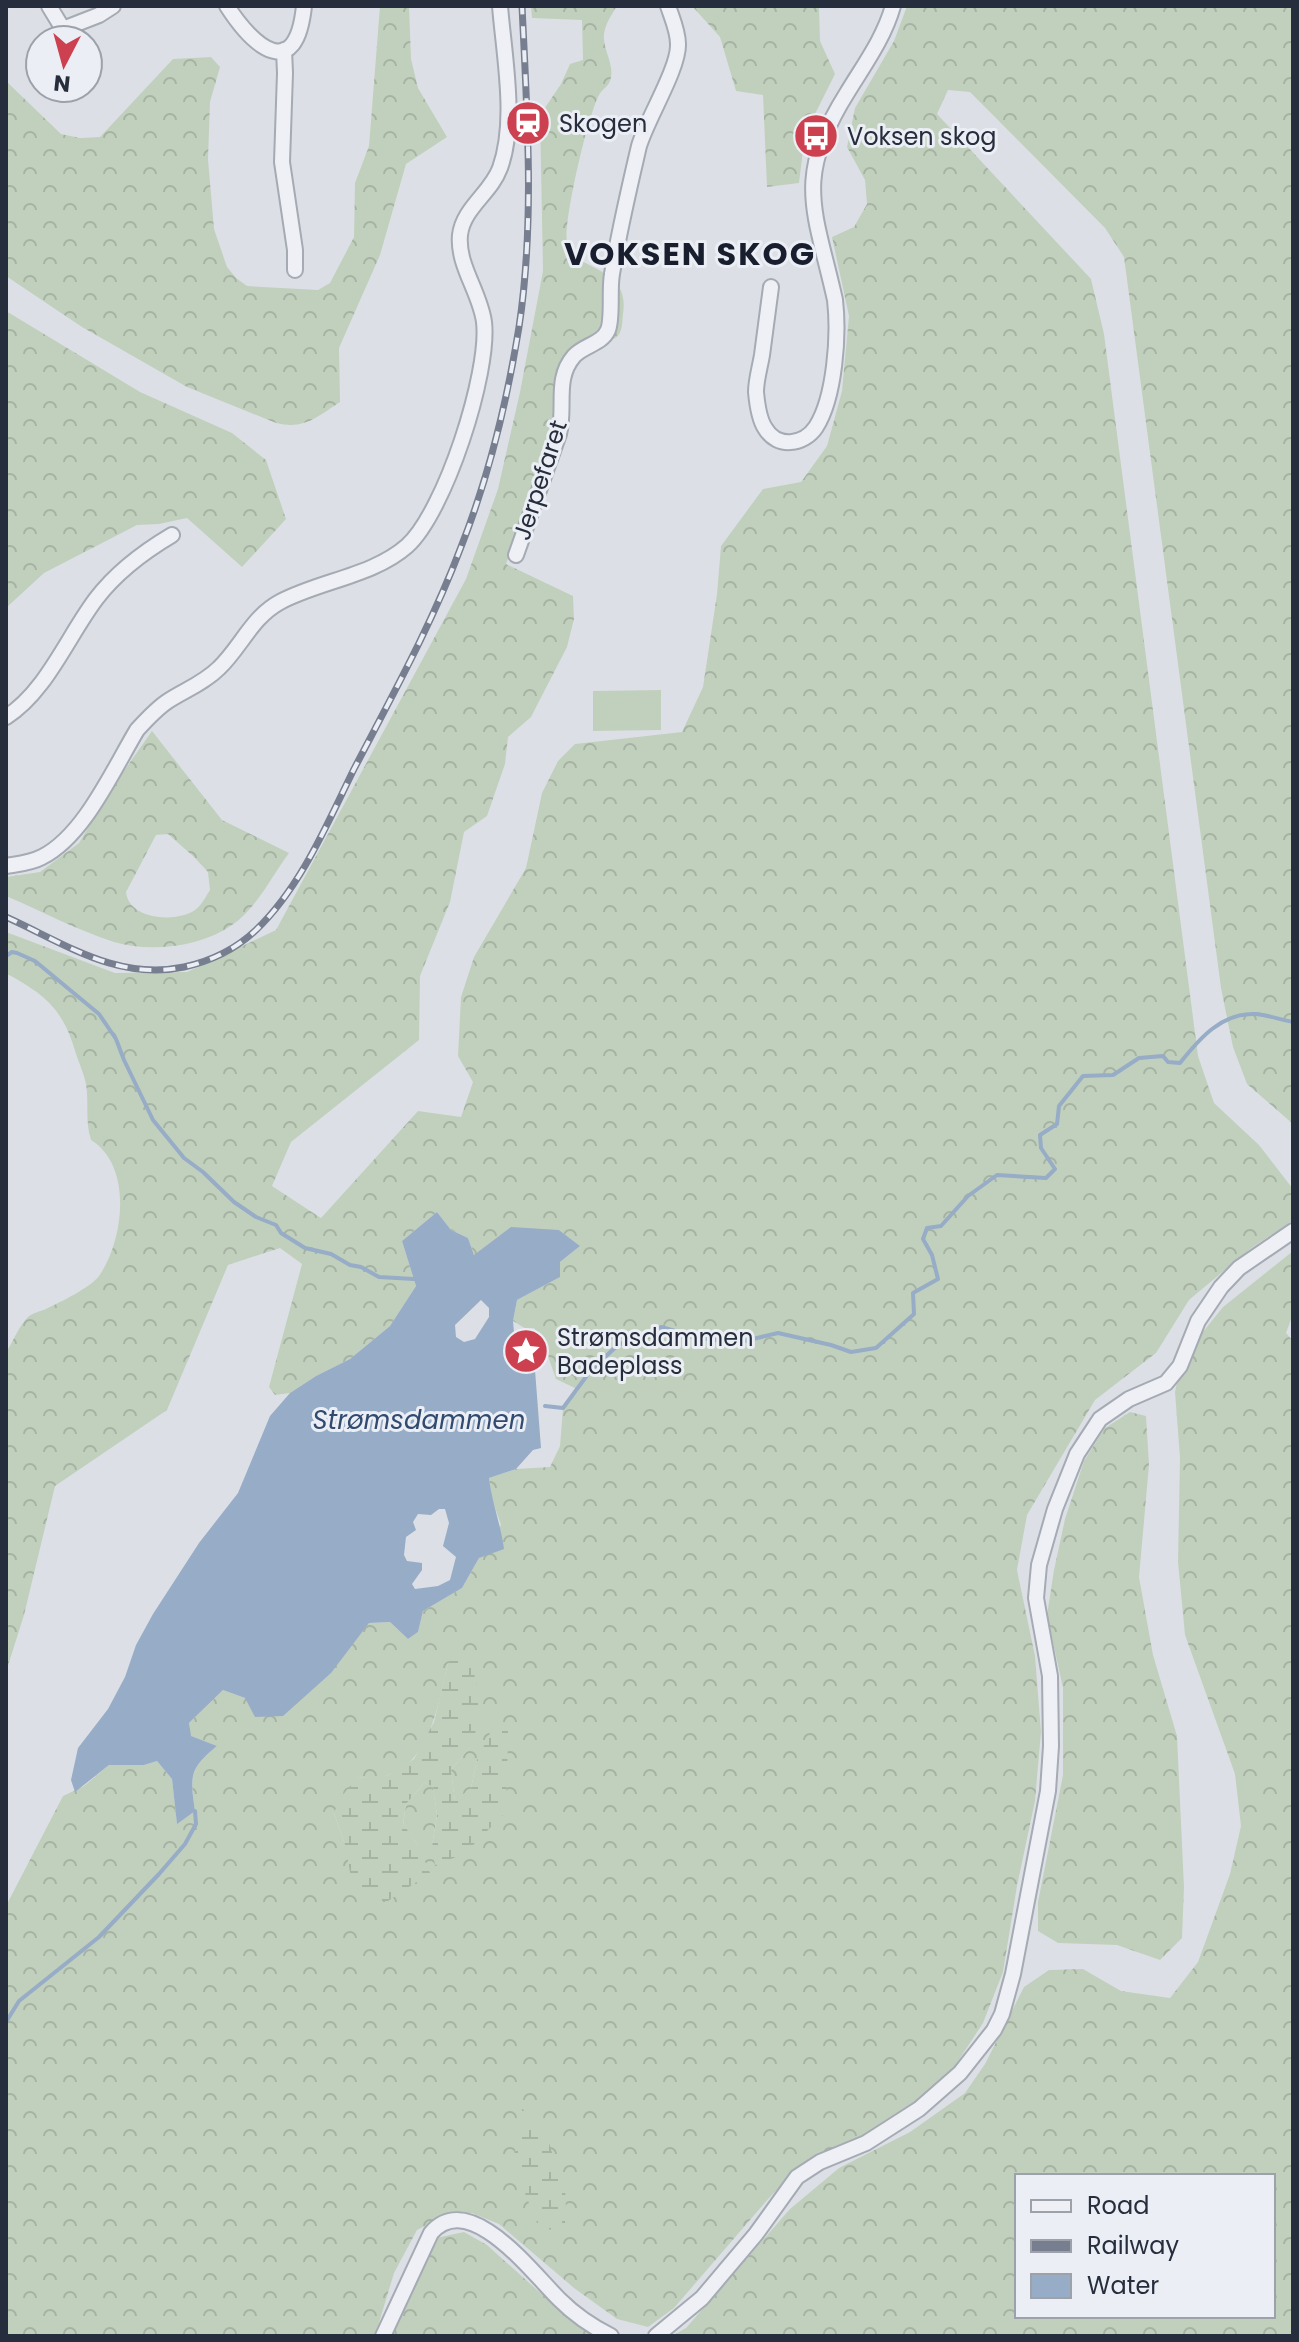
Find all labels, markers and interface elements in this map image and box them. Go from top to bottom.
north arrow [24,24,104,104]
text: N [52,67,72,100]
station icon: Skogen [504,99,552,147]
place label: Skogen [559,107,647,140]
bus stop icon: Voksen skog [792,112,840,160]
place label: Voksen skog [847,120,997,153]
district label: VOKSEN SKOG [564,231,816,276]
street label: Jerpefaret [505,416,575,544]
place label: Strømsdammen Badeplass [557,1321,754,1382]
place icon: Strømsdammen Badeplass [502,1327,550,1375]
water label: Strømsdammen [313,1402,525,1438]
legend [1015,2174,1275,2318]
text: Road [1087,2189,1149,2222]
text: Railway [1087,2229,1180,2262]
text: Water [1087,2269,1159,2302]

